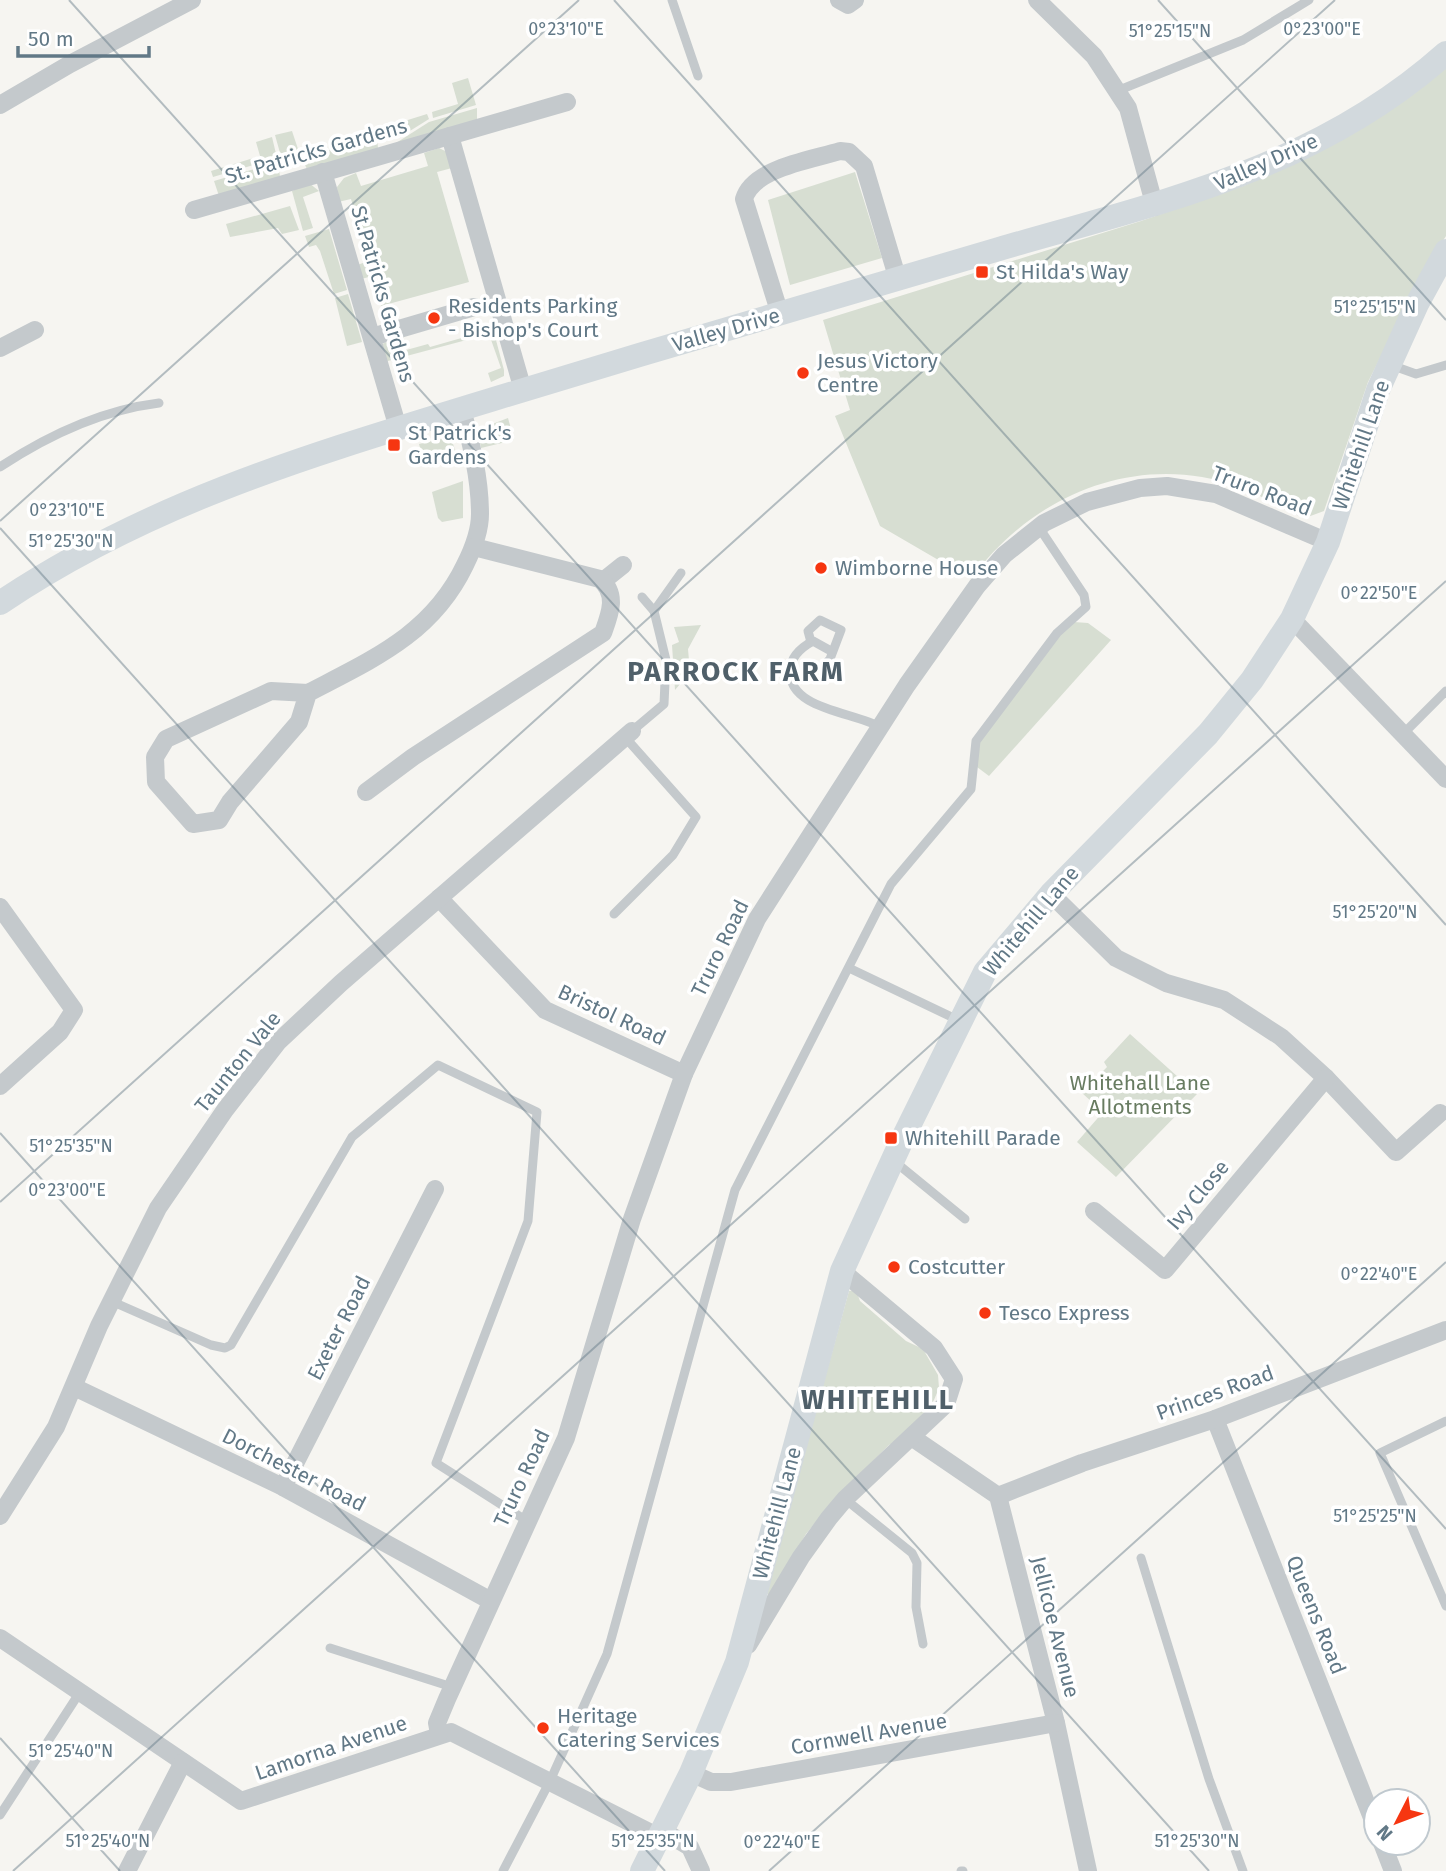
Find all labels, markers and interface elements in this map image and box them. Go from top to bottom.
scale bar [18,14,149,58]
text: 0°23'10"E [528,18,604,40]
text: 0°23'00"E [1283,18,1361,40]
text: 51°25'15"N [1129,20,1211,42]
text: 50 m [28,26,74,52]
street label: St. Patricks Gardens [222,113,410,189]
street label: Valley Drive [1210,128,1322,196]
street label: St.Patricks Gardens [345,203,421,386]
place label: St Hilda's Way [996,259,1129,285]
marker: St Hilda's Way [974,264,990,280]
place label: Residents Parking - Bishop's Court [448,293,617,343]
text: 51°25'15"N [1334,296,1416,318]
street label: Valley Drive [669,302,783,358]
marker: Residents Parking - Bishop's Court [426,310,442,326]
place label: Jesus Victory Centre [817,348,939,398]
marker: Jesus Victory Centre [795,365,811,381]
street label: Whitehill Lane [1327,377,1395,513]
place label: St Patrick's Gardens [408,420,512,470]
marker: St Patrick's Gardens [386,437,402,453]
street label: Truro Road [1209,460,1315,522]
text: 0°23'10"E [29,499,105,521]
text: 51°25'30"N [29,530,113,552]
place label: Wimborne House [835,555,998,581]
marker: Wimborne House [813,560,829,576]
text: 0°22'50"E [1341,582,1417,604]
district label: PARROCK FARM [627,655,845,688]
street label: Whitehill Lane [977,861,1085,981]
street label: Truro Road [685,895,755,1001]
text: 51°25'20"N [1333,901,1417,923]
street label: Bristol Road [554,979,670,1051]
street label: Taunton Vale [189,1006,287,1118]
park label: Whitehall Lane Allotments [1069,1070,1211,1120]
place label: Whitehill Parade [905,1125,1061,1151]
marker: Whitehill Parade [883,1130,899,1146]
text: 51°25'35"N [29,1135,113,1157]
street label: Ivy Close [1161,1155,1235,1235]
text: 0°23'00"E [28,1179,106,1201]
place label: Costcutter [908,1254,1005,1280]
marker: Costcutter [886,1259,902,1275]
text: 0°22'40"E [1341,1263,1417,1285]
street label: Exeter Road [302,1272,376,1384]
place label: Tesco Express [999,1300,1130,1326]
marker: Tesco Express [977,1305,993,1321]
street label: Princes Road [1153,1360,1277,1426]
district label: WHITEHILL [801,1383,955,1416]
street label: Dorchester Road [218,1423,370,1517]
street label: Truro Road [488,1425,556,1531]
street label: Whitehill Lane [747,1444,807,1582]
text: 51°25'25"N [1333,1505,1417,1527]
street label: Queens Road [1280,1552,1352,1678]
street label: Jellicoe Avenue [1025,1554,1085,1700]
place label: Heritage Catering Services [557,1703,720,1753]
street label: Cornwell Avenue [789,1707,949,1761]
street label: Lamorna Avenue [252,1710,410,1786]
marker: Heritage Catering Services [535,1720,551,1736]
text: 51°25'40"N [29,1740,113,1762]
north arrow [1362,1787,1432,1857]
text: N [1372,1821,1398,1845]
text: 51°25'40"N [66,1830,150,1852]
text: 51°25'35"N [611,1830,695,1852]
text: 51°25'30"N [1155,1830,1239,1852]
text: 0°22'40"E [744,1831,820,1853]

